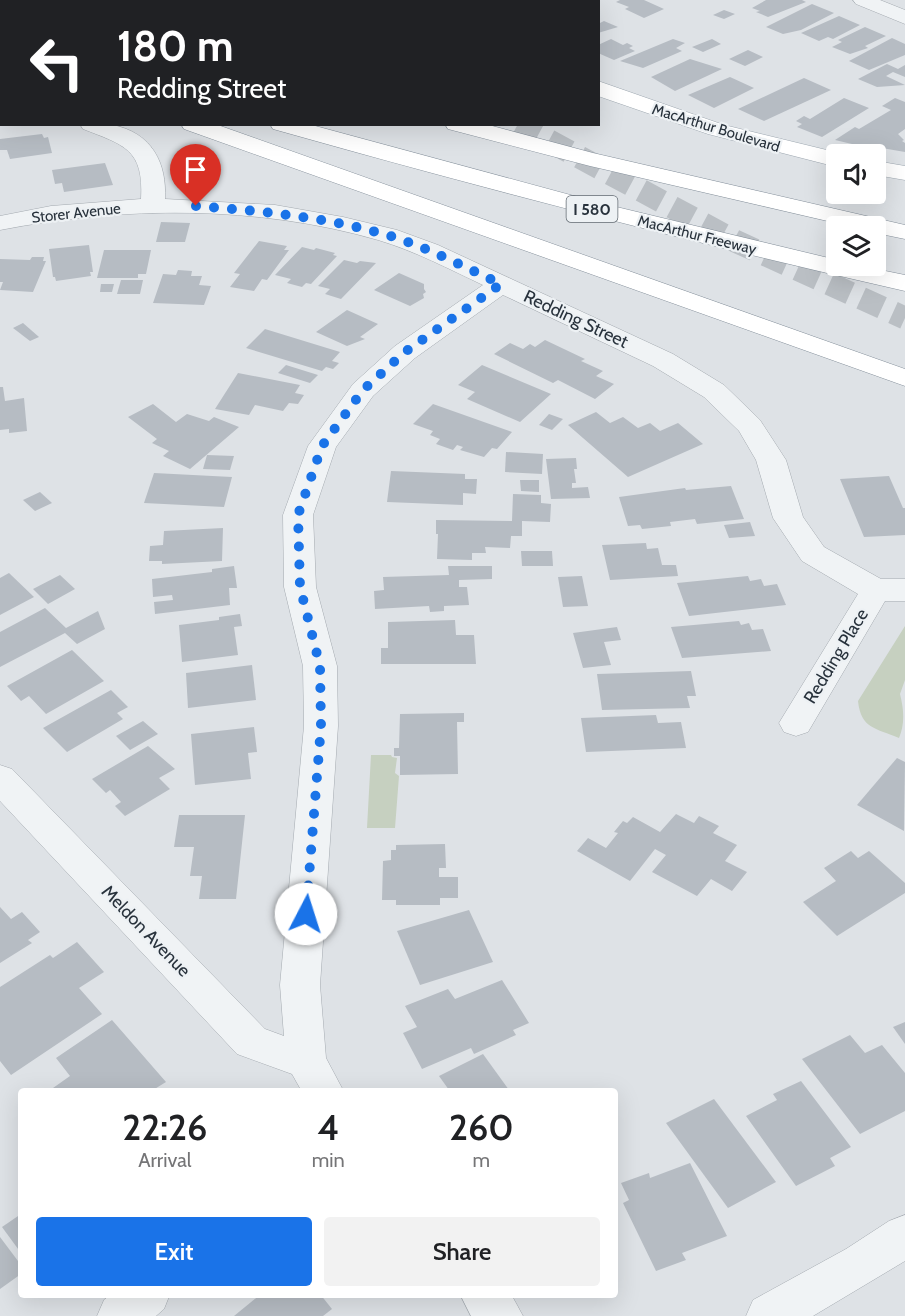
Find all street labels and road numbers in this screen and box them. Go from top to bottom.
street label: MacArthur Boulevard [650,100,782,156]
road number: I 580 [566,196,618,222]
street label: Storer Avenue [30,199,122,227]
street label: MacArthur Freeway [636,212,759,259]
street label: Redding Street [520,285,632,353]
street label: Redding Place [799,604,873,708]
street label: Meldon Avenue [97,881,195,981]

